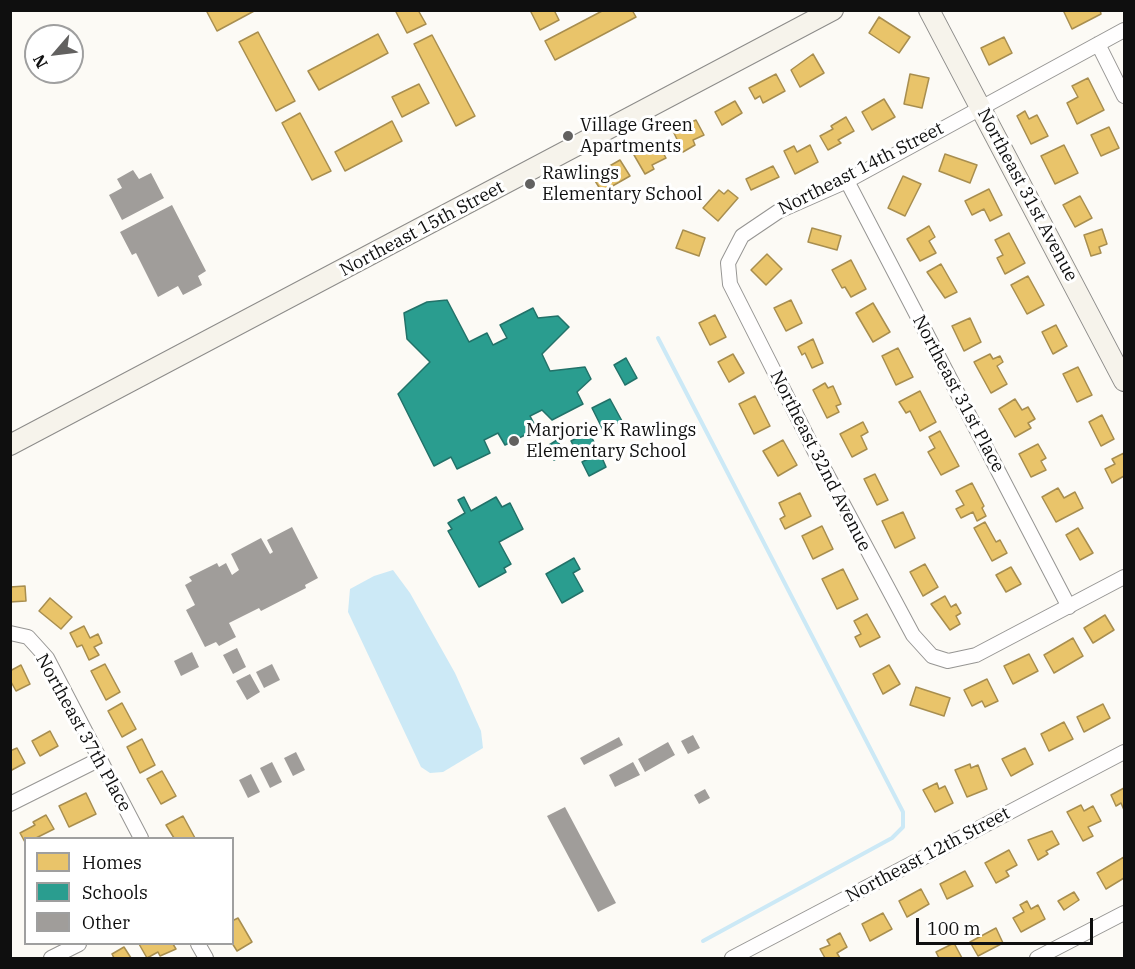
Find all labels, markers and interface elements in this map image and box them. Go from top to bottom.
north arrow [24,24,84,84]
text: N [28,51,52,72]
street label: Northeast 31st Avenue [972,105,1082,285]
place label: Village Green Apartments [580,115,693,158]
street label: Northeast 14th Street [775,118,947,220]
marker: Village Green Apartments [561,129,575,143]
place label: Rawlings Elementary School [542,163,702,206]
street label: Northeast 15th Street [336,177,508,281]
marker: Rawlings Elementary School [523,177,537,191]
street label: Northeast 31st Place [907,312,1009,476]
street label: Northeast 32nd Avenue [765,367,875,555]
place label: Marjorie K Rawlings Elementary School [526,420,696,462]
marker: Marjorie K Rawlings Elementary School [507,434,521,448]
street label: Northeast 37th Place [31,650,135,816]
street label: Northeast 12th Street [842,803,1014,907]
legend [24,837,234,945]
text: Homes [82,851,142,874]
text: Schools [82,881,148,904]
scale bar [919,906,1096,944]
text: Other [82,911,130,934]
text: 100 m [927,917,981,940]

